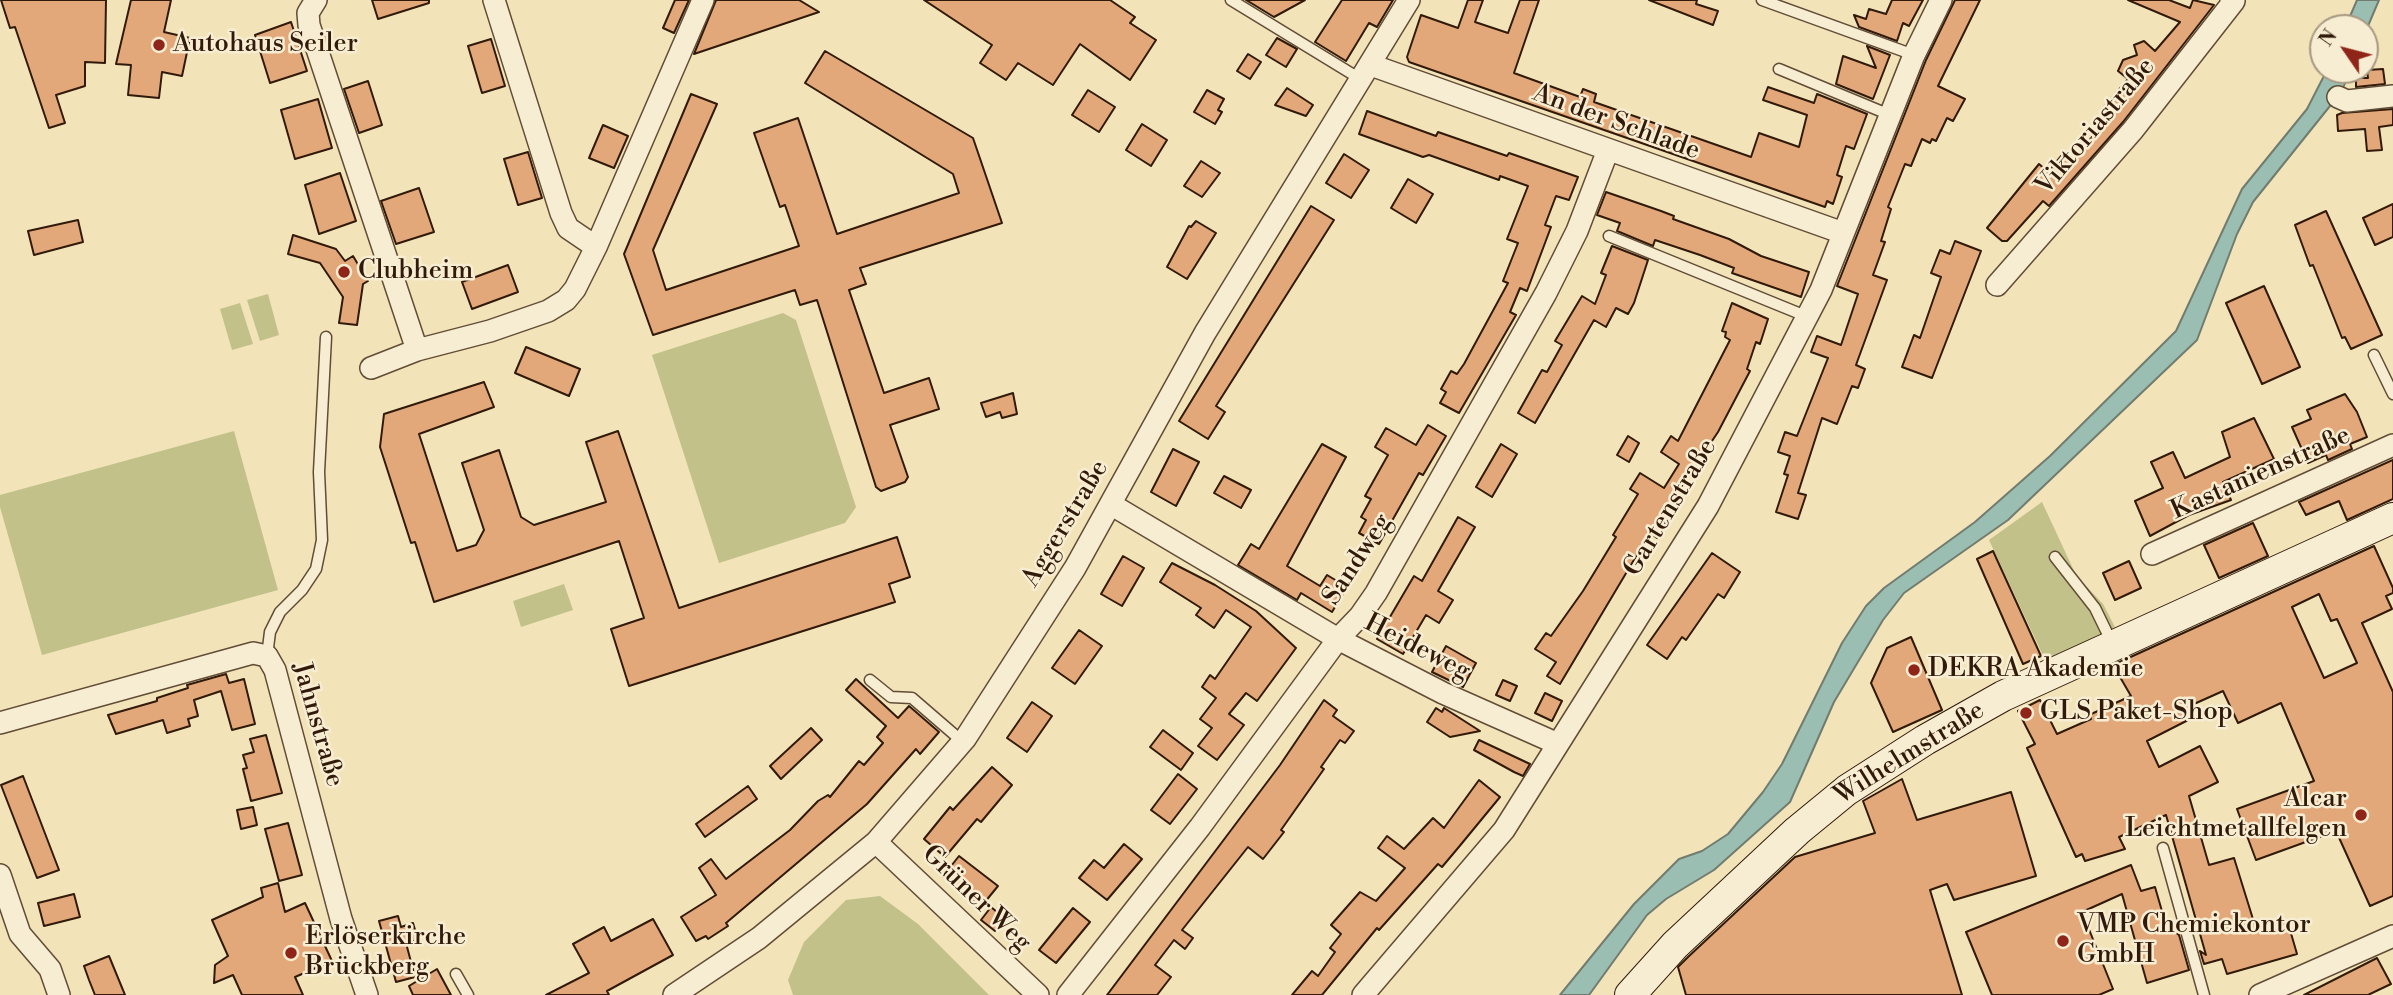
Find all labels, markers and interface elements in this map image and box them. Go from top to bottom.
north arrow [2309,14,2379,84]
text: N [2314,25,2343,51]
place label: Autohaus Seiler [173,29,358,61]
marker: Autohaus Seiler [151,37,167,53]
street label: Viktoriastraße [2030,52,2162,202]
street label: An der Schlade [1528,78,1704,168]
place label: Clubheim [358,256,473,288]
marker: Clubheim [336,264,352,280]
street label: Kastanienstraße [2166,420,2356,528]
street label: Gartenstraße [1618,434,1724,582]
street label: Aggerstraße [1016,455,1116,593]
street label: Sandweg [1317,508,1399,612]
street label: Heideweg [1359,608,1475,688]
place label: DEKRA Akademie [1928,654,2144,686]
street label: Jahnstraße [284,659,350,791]
marker: DEKRA Akademie [1906,662,1922,678]
street label: Wilhelmstraße [1829,696,1991,812]
place label: GLS Paket-Shop [2040,697,2233,729]
marker: GLS Paket-Shop [2018,705,2034,721]
place label: Alcar Leichtmetallfelgen [2125,784,2347,846]
marker: Alcar Leichtmetallfelgen [2353,807,2369,823]
street label: Grüner Weg [915,839,1037,959]
place label: VMP Chemiekontor GmbH [2077,910,2311,972]
place label: Erlöserkirche Brückberg [305,922,466,984]
marker: VMP Chemiekontor GmbH [2055,933,2071,949]
marker: Erlöserkirche Brückberg [283,945,299,961]

